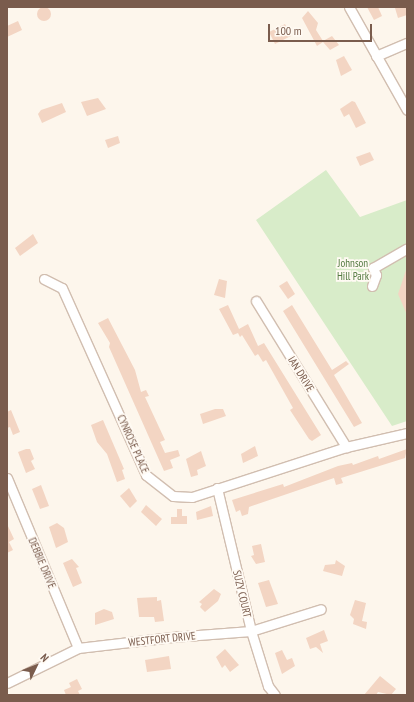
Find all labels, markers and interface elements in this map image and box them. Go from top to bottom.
scale bar [270,16,374,42]
text: 100 m [275,23,302,38]
park label: Johnson Hill Park [337,257,369,283]
street label: IAN DRIVE [285,354,317,394]
street label: CYNROSE PLACE [114,413,152,475]
street label: DEBBIE DRIVE [25,536,59,590]
street label: SUZY COURT [230,569,254,619]
street label: WESTFORT DRIVE [128,629,196,649]
north arrow [16,646,56,686]
text: N [38,651,52,665]

